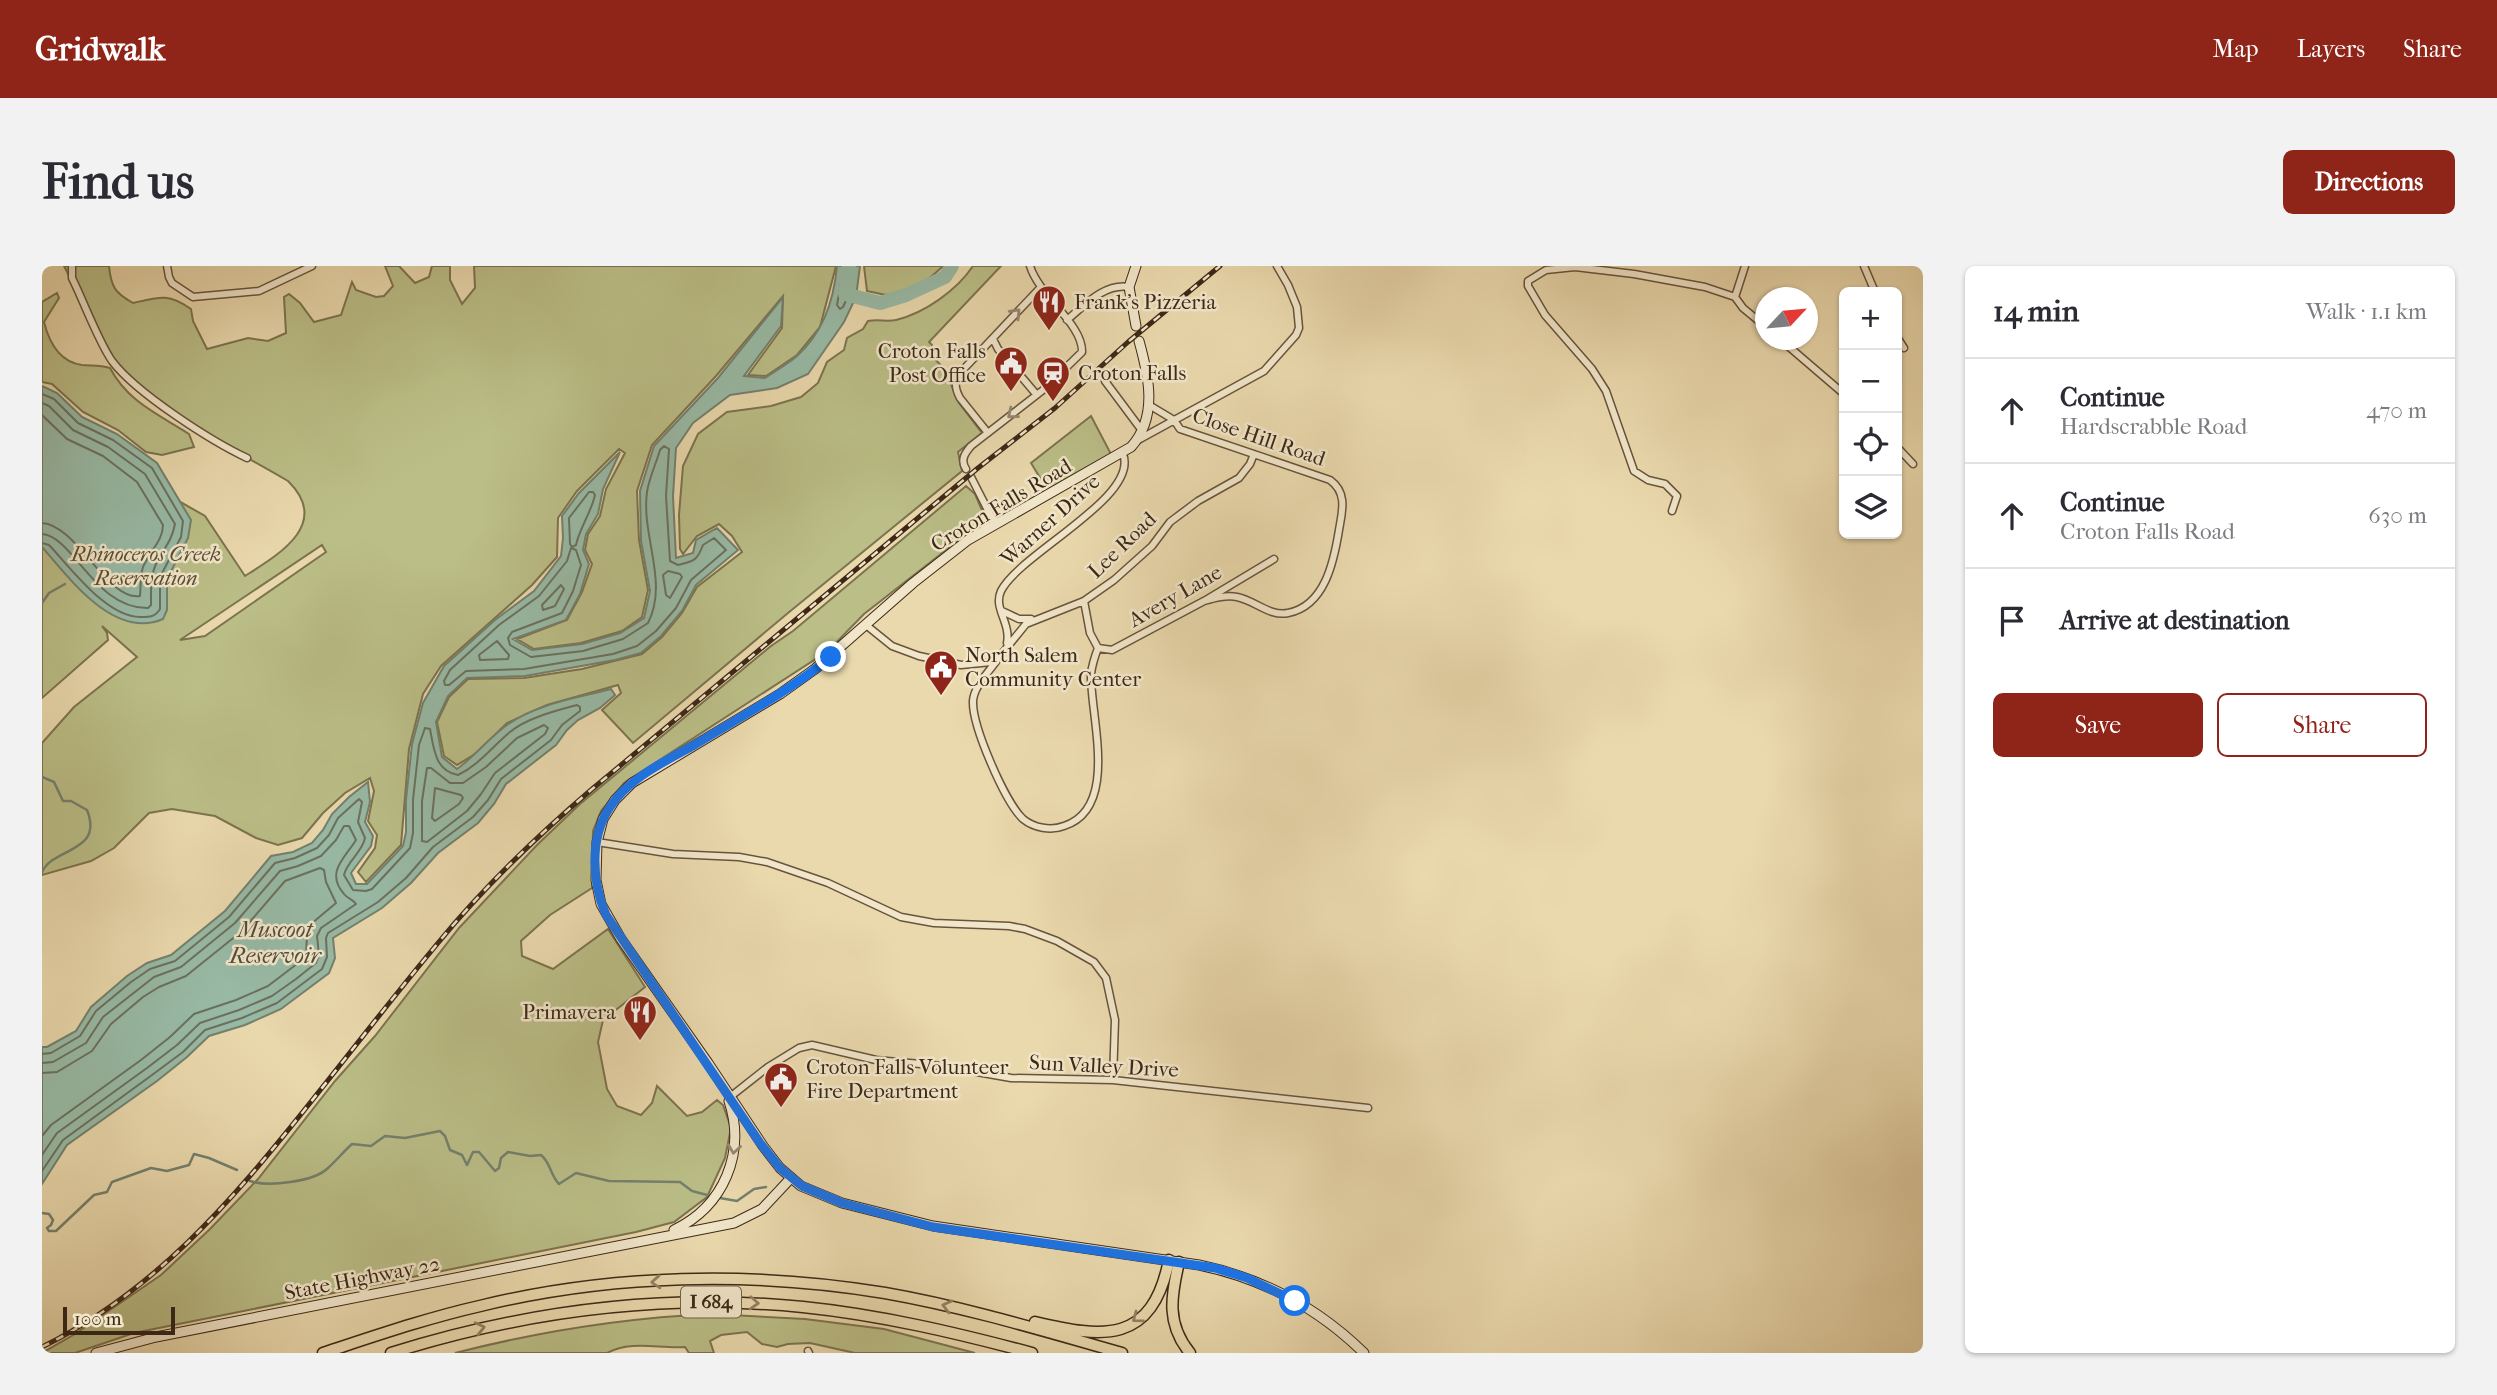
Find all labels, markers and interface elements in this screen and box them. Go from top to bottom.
text: Gridwalk [35,30,165,69]
text: Map [2213,35,2259,63]
text: Layers [2297,35,2365,63]
text: Share [2403,35,2462,63]
button: Directions [2283,150,2455,214]
text: Find us [42,153,194,211]
restaurant icon: Frank's Pizzeria [1030,283,1068,332]
north arrow [1755,287,1818,350]
map controls [1839,287,1902,539]
button: + [1839,287,1902,350]
place label: Frank's Pizzeria [1074,290,1216,314]
text: 14 min [1993,294,2079,329]
text: Walk · 1.1 km [2306,298,2427,325]
one-way arrow [1008,308,1021,321]
place label: Croton Falls Post Office [878,339,986,387]
public building icon: Croton Falls Post Office [992,344,1030,393]
button: − [1839,350,1902,413]
station icon: Croton Falls [1034,354,1072,403]
place label: Croton Falls [1078,361,1187,385]
text: Continue [2060,382,2165,413]
icon: ahead [1993,392,2031,430]
text: 470 m [2366,397,2427,424]
street label: Close Hill Road [1189,403,1329,471]
one-way arrow [1008,405,1020,418]
button: locate [1839,413,1902,476]
text: Hardscrabble Road [2060,413,2247,440]
street label: Croton Falls Road [926,453,1076,556]
street label: Warner Drive [995,469,1104,571]
button: layers [1839,476,1902,539]
text: Continue [2060,487,2165,518]
icon: ahead [1993,497,2031,535]
text: 630 m [2368,502,2427,529]
street label: Lee Road [1083,507,1161,583]
text: Croton Falls Road [2060,518,2235,545]
park label: Rhinoceros Creek Reservation [69,542,221,590]
street label: Avery Lane [1123,560,1226,633]
icon: arrive [1993,602,2031,640]
text: Arrive at destination [2060,605,2290,636]
route end [815,641,846,672]
place label: North Salem Community Center [965,643,1141,691]
public building icon: North Salem Community Center [922,648,960,697]
button: Save [1993,693,2203,757]
button: Share [2217,693,2427,757]
water label: Muscoot Reservoir [227,916,322,969]
restaurant icon: Primavera [621,993,659,1042]
place label: Primavera [522,1000,616,1024]
street label: Sun Valley Drive [1029,1050,1179,1082]
place label: Croton Falls Volunteer Fire Department [806,1055,1009,1103]
public building icon: Croton Falls Volunteer Fire Department [762,1060,800,1109]
one-way arrow [726,1144,741,1155]
street label: State Highway 22 [282,1251,442,1305]
one-way arrow [650,1274,661,1289]
route start [1279,1285,1310,1316]
road number: I 684 [681,1286,741,1318]
one-way arrow [749,1296,760,1311]
one-way arrow [942,1300,954,1314]
scale bar [63,1304,175,1336]
text: 100 m [74,1308,122,1330]
one-way arrow [1133,1310,1145,1323]
one-way arrow [474,1322,486,1336]

